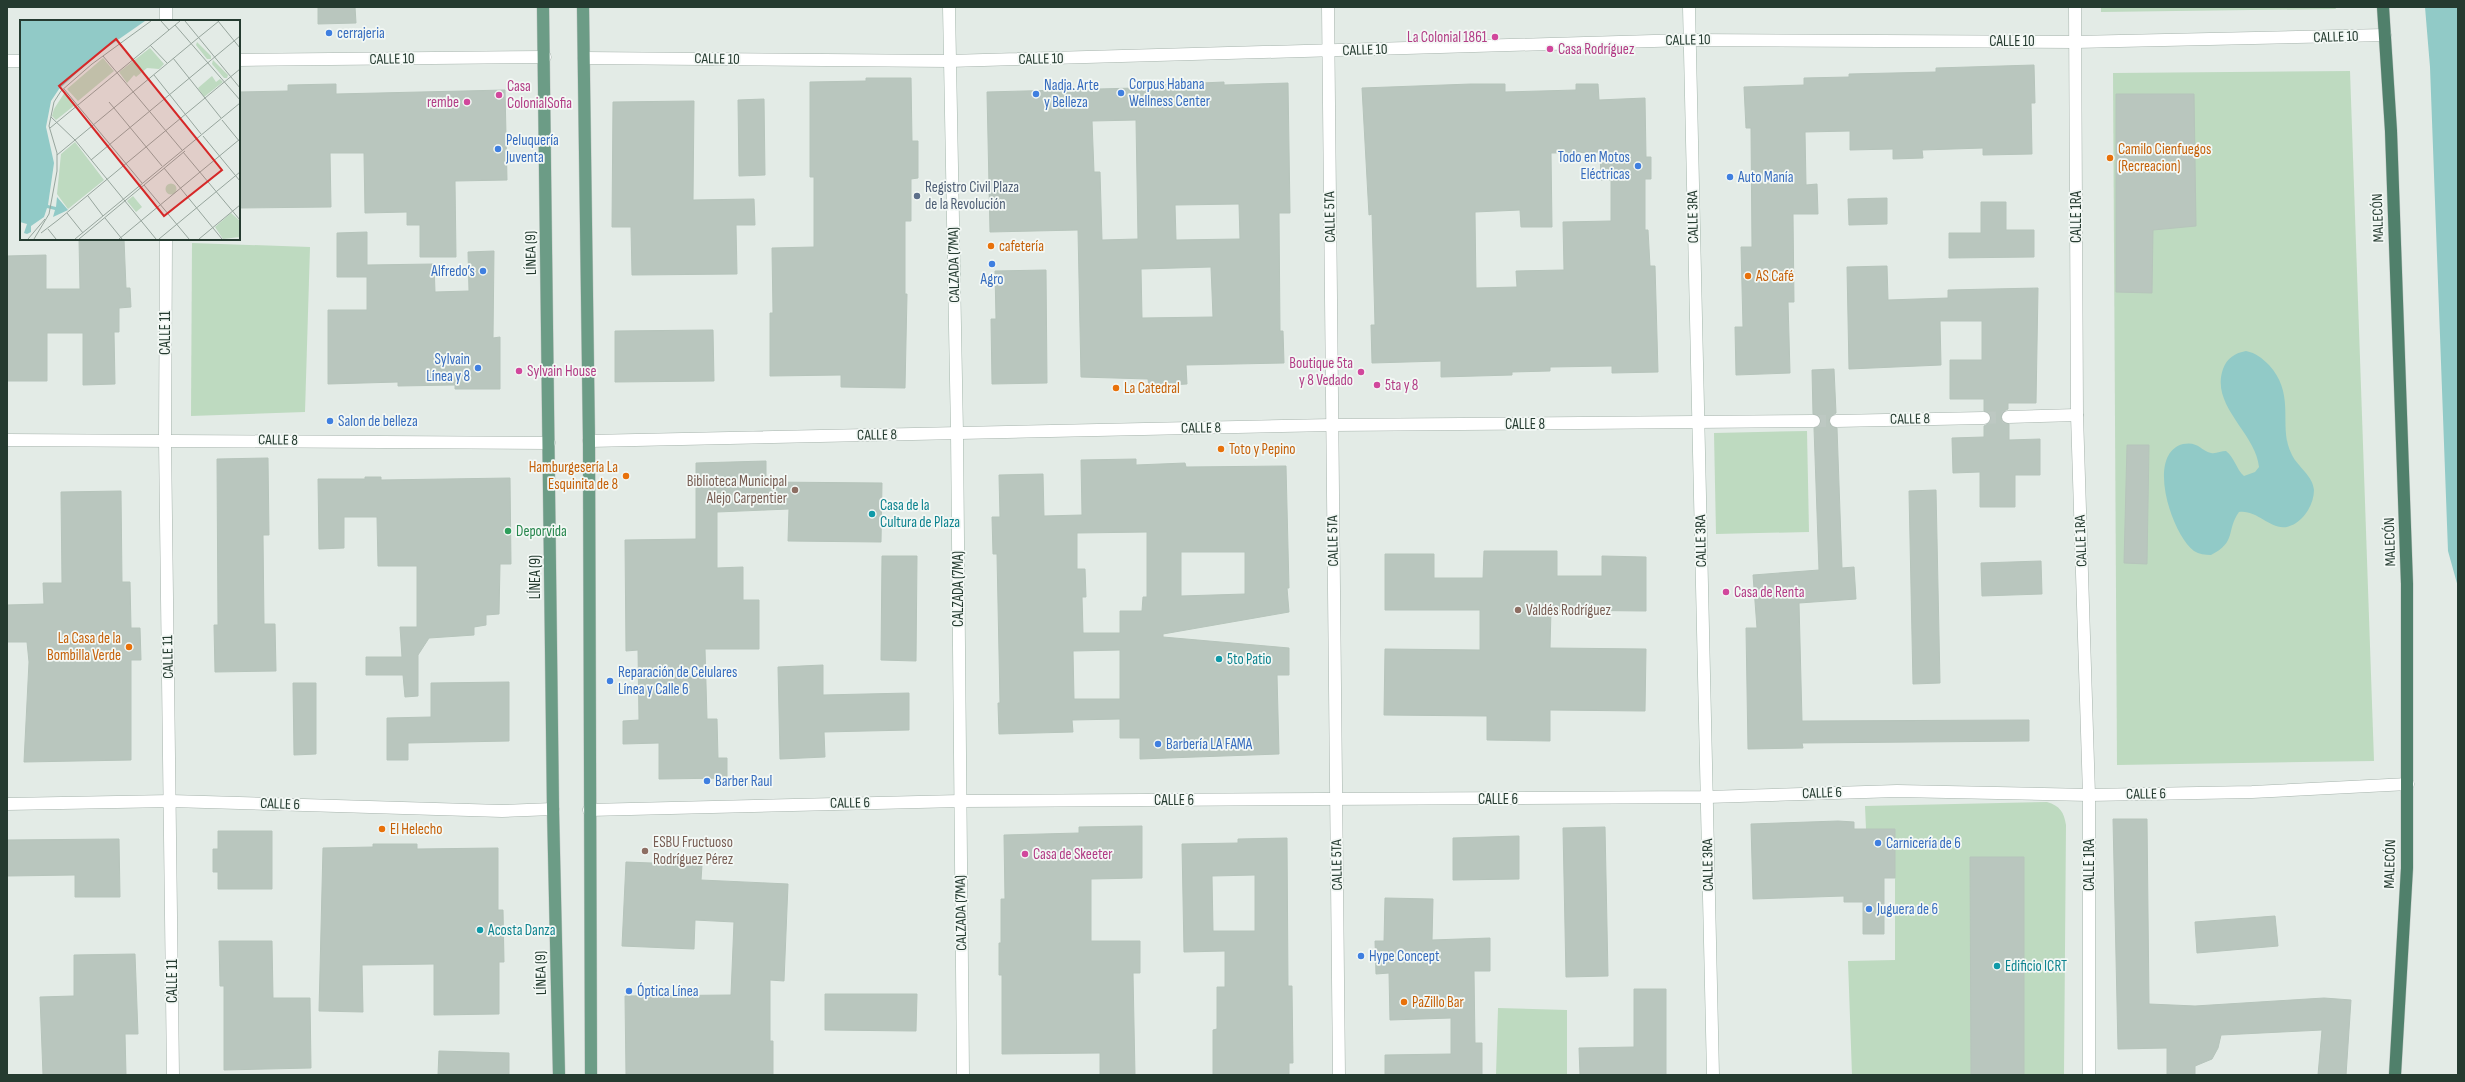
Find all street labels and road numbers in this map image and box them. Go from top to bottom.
street label: CALLE 10 [2313,27,2359,47]
street label: CALLE 10 [1665,30,1711,50]
street label: CALLE 10 [1989,32,2035,51]
street label: CALLE 10 [1342,40,1388,60]
street label: CALLE 10 [369,49,415,69]
street label: CALLE 10 [694,49,740,69]
street label: CALLE 10 [1018,49,1064,69]
street label: CALLE 3RA [1683,190,1703,244]
street label: CALLE 1RA [2067,190,2086,243]
street label: CALLE 5TA [1320,191,1340,243]
street label: MALECÓN [2368,193,2388,243]
street label: CALZADA (7MA) [944,227,964,303]
street label: LÍNEA (9) [521,231,541,275]
street label: CALLE 11 [156,310,175,355]
street label: CALLE 8 [1890,409,1930,429]
street label: CALLE 8 [1505,415,1545,434]
street label: CALLE 8 [1181,418,1221,438]
street label: CALLE 8 [857,425,897,445]
street label: CALLE 8 [258,430,298,450]
street label: CALLE 3RA [1691,514,1711,568]
street label: CALLE 1RA [2071,514,2091,567]
street label: CALLE 5TA [1323,515,1343,567]
street label: MALECÓN [2380,517,2400,567]
street label: CALZADA (7MA) [949,551,968,627]
street label: LÍNEA (9) [526,555,545,599]
street label: CALLE 11 [158,634,178,679]
street label: CALLE 6 [1802,783,1842,803]
street label: CALLE 6 [2126,784,2166,804]
street label: CALLE 6 [1478,790,1518,809]
street label: CALLE 6 [1154,791,1194,810]
street label: CALLE 6 [830,793,870,813]
street label: CALLE 6 [260,794,300,814]
street label: CALLE 3RA [1698,838,1718,892]
street label: CALLE 1RA [2080,838,2099,891]
street label: CALLE 5TA [1327,839,1347,891]
street label: MALECÓN [2380,839,2400,889]
street label: CALZADA (7MA) [951,875,971,951]
street label: LÍNEA (9) [531,951,551,995]
street label: CALLE 11 [163,958,182,1003]

